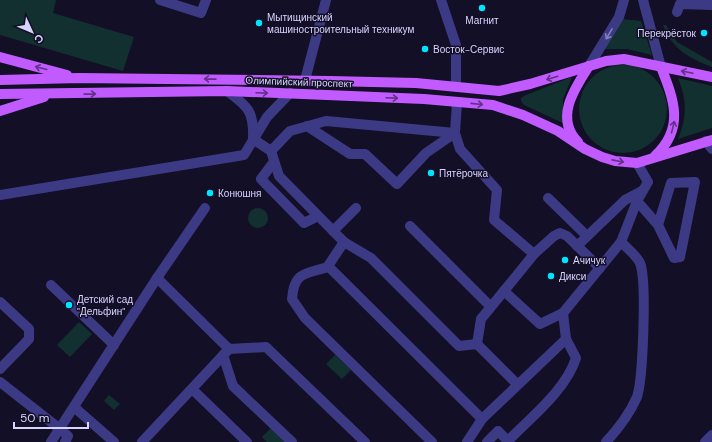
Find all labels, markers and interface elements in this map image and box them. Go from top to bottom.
marker: Магнит [477,3,487,13]
place label: Мытищинский машиностроительный техникум [267,11,414,36]
north arrow [12,12,52,52]
place label: Магнит [465,14,499,27]
marker: Мытищинский машиностроительный техникум [254,18,264,28]
place label: Перекрёсток [637,27,697,40]
one-way arrow [605,28,613,40]
marker: Перекрёсток [699,28,709,38]
text: С [31,31,47,47]
place label: Восток-Сервис [433,43,504,56]
marker: Восток-Сервис [420,44,430,54]
one-way arrow [35,64,48,71]
one-way arrow [681,68,694,76]
street label: Олимпийский проспект [245,74,353,90]
one-way arrow [204,75,217,83]
one-way arrow [546,75,559,82]
one-way arrow [255,89,268,96]
one-way arrow [83,90,96,97]
one-way arrow [385,94,398,101]
one-way arrow [470,100,483,107]
one-way arrow [670,121,678,134]
one-way arrow [611,158,624,166]
place label: Пятёрочка [439,167,488,180]
marker: Пятёрочка [426,168,436,178]
place label: Конюшня [218,187,261,200]
marker: Конюшня [205,188,215,198]
place label: Ачичук [573,254,606,267]
marker: Ачичук [560,255,570,265]
place label: Дикси [559,270,586,283]
marker: Дикси [546,271,556,281]
place label: Детский сад "Дельфин" [77,293,133,318]
marker: Детский сад "Дельфин" [64,300,74,310]
scale bar [14,404,88,430]
text: 50 m [20,410,49,426]

